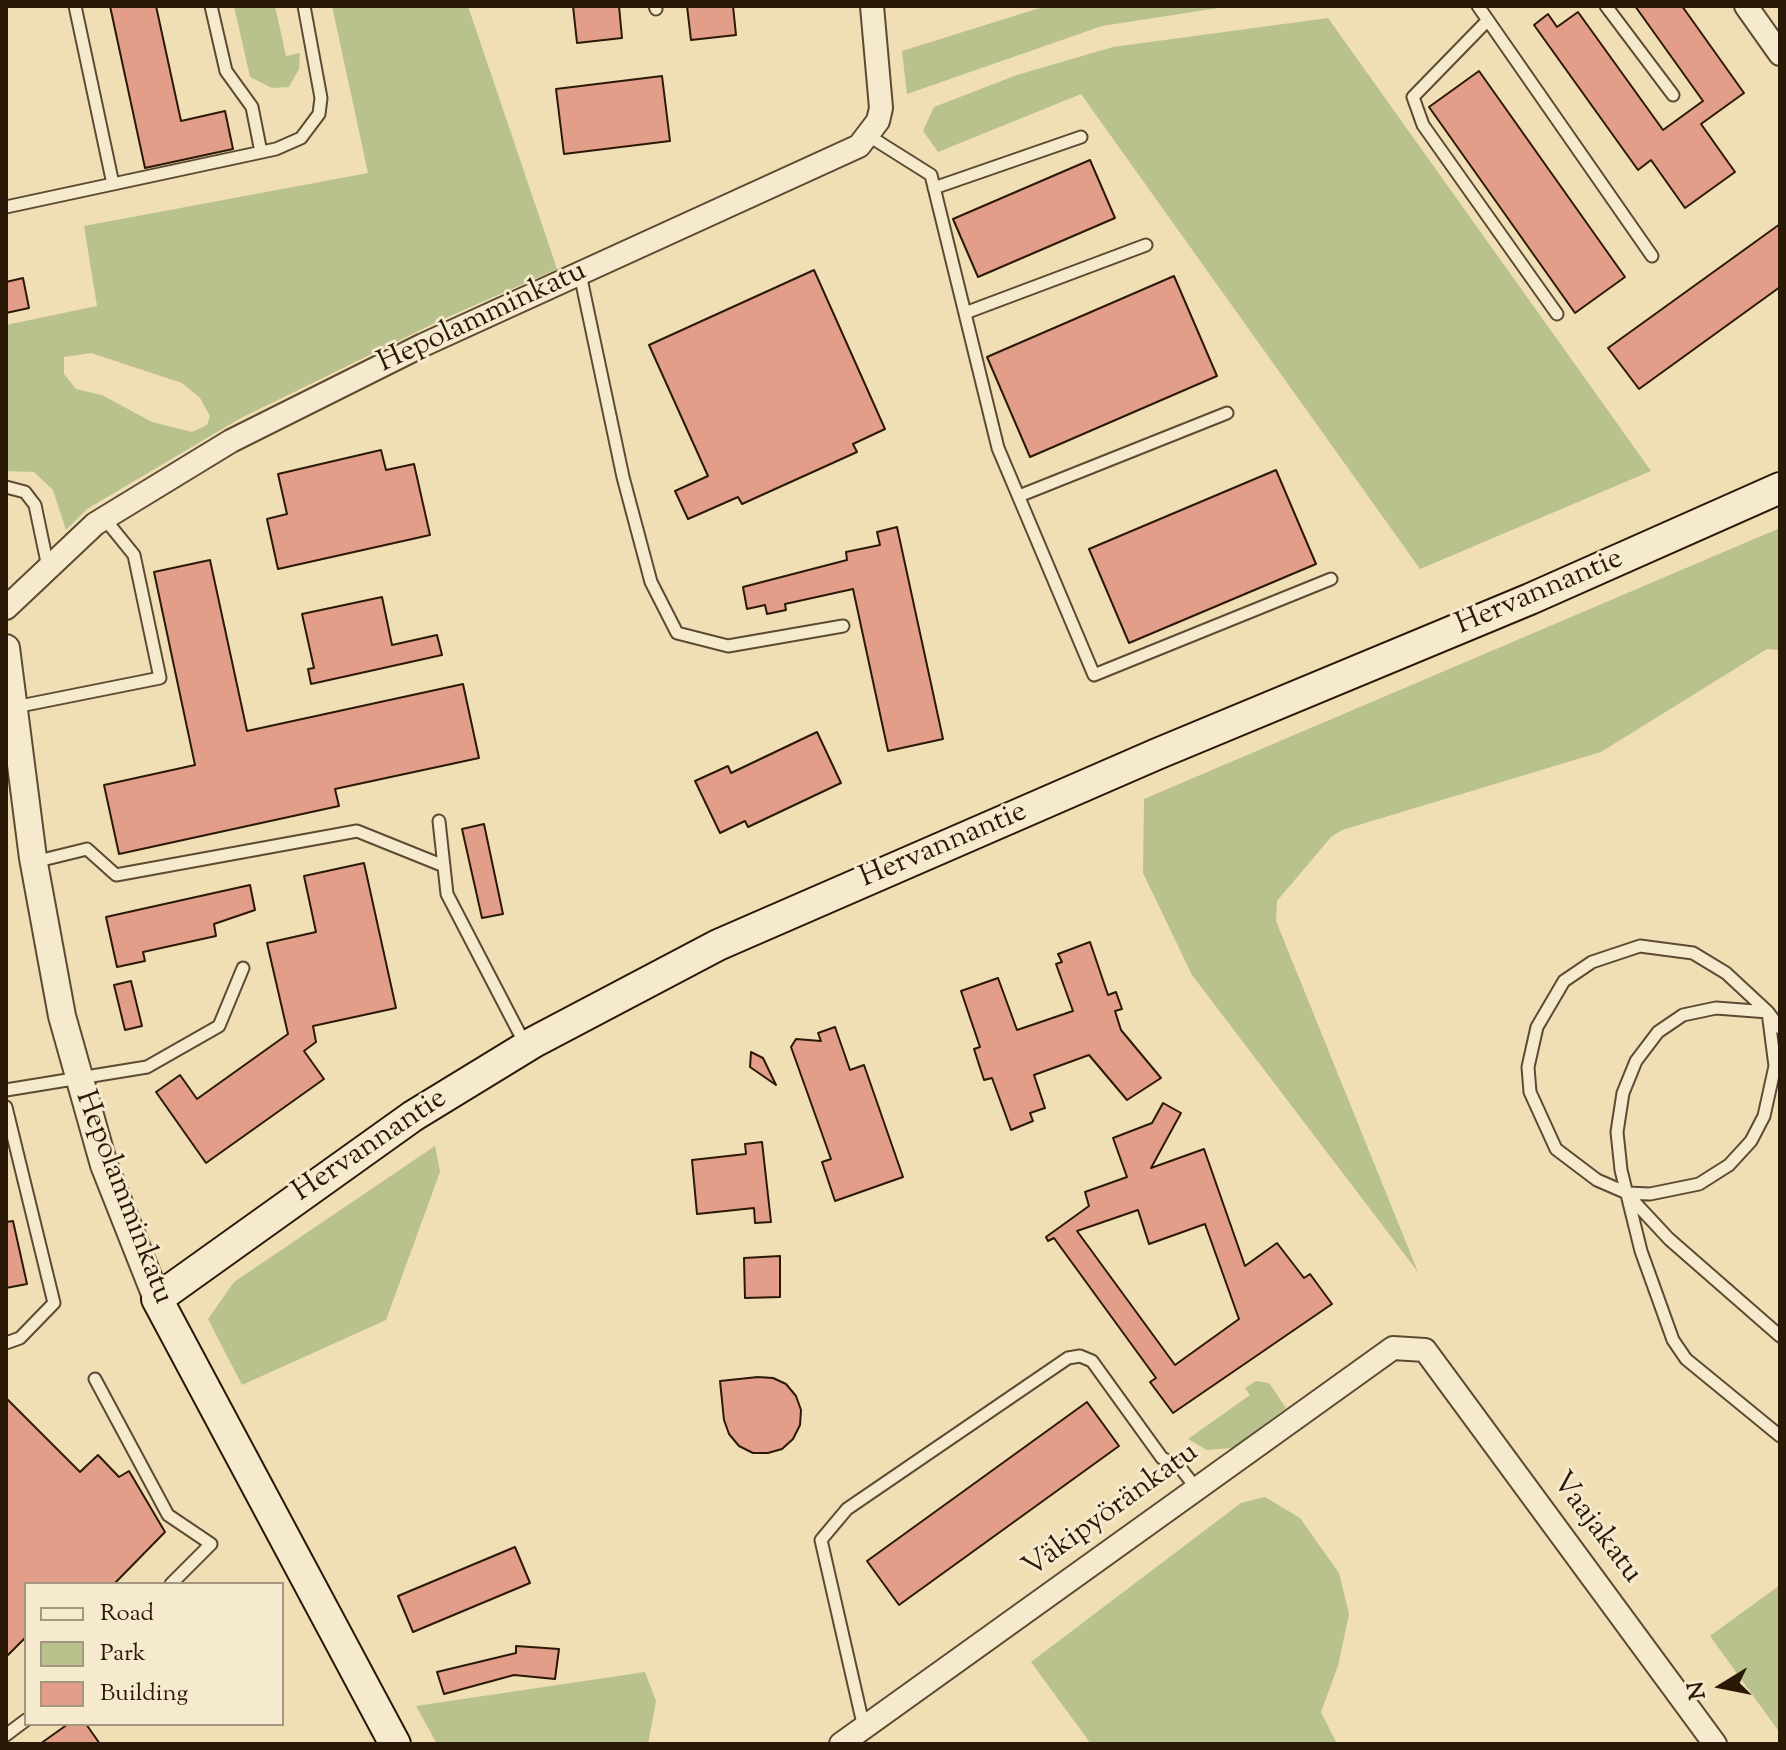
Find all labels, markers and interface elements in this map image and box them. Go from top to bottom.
street label: Hepolamminkatu [373,255,593,383]
street label: Hervannantie [1451,543,1629,645]
street label: Hervannantie [855,796,1033,898]
street label: Hervannantie [287,1082,455,1212]
street label: Hepolamminkatu [65,1086,179,1310]
street label: Väkipyöränkatu [1017,1436,1207,1588]
street label: Vaajakatu [1542,1467,1648,1591]
legend [24,1582,284,1726]
text: Road [100,1597,154,1631]
text: Park [100,1637,146,1671]
north arrow [1682,1646,1762,1726]
text: Building [100,1677,188,1711]
text: N [1681,1679,1716,1702]

